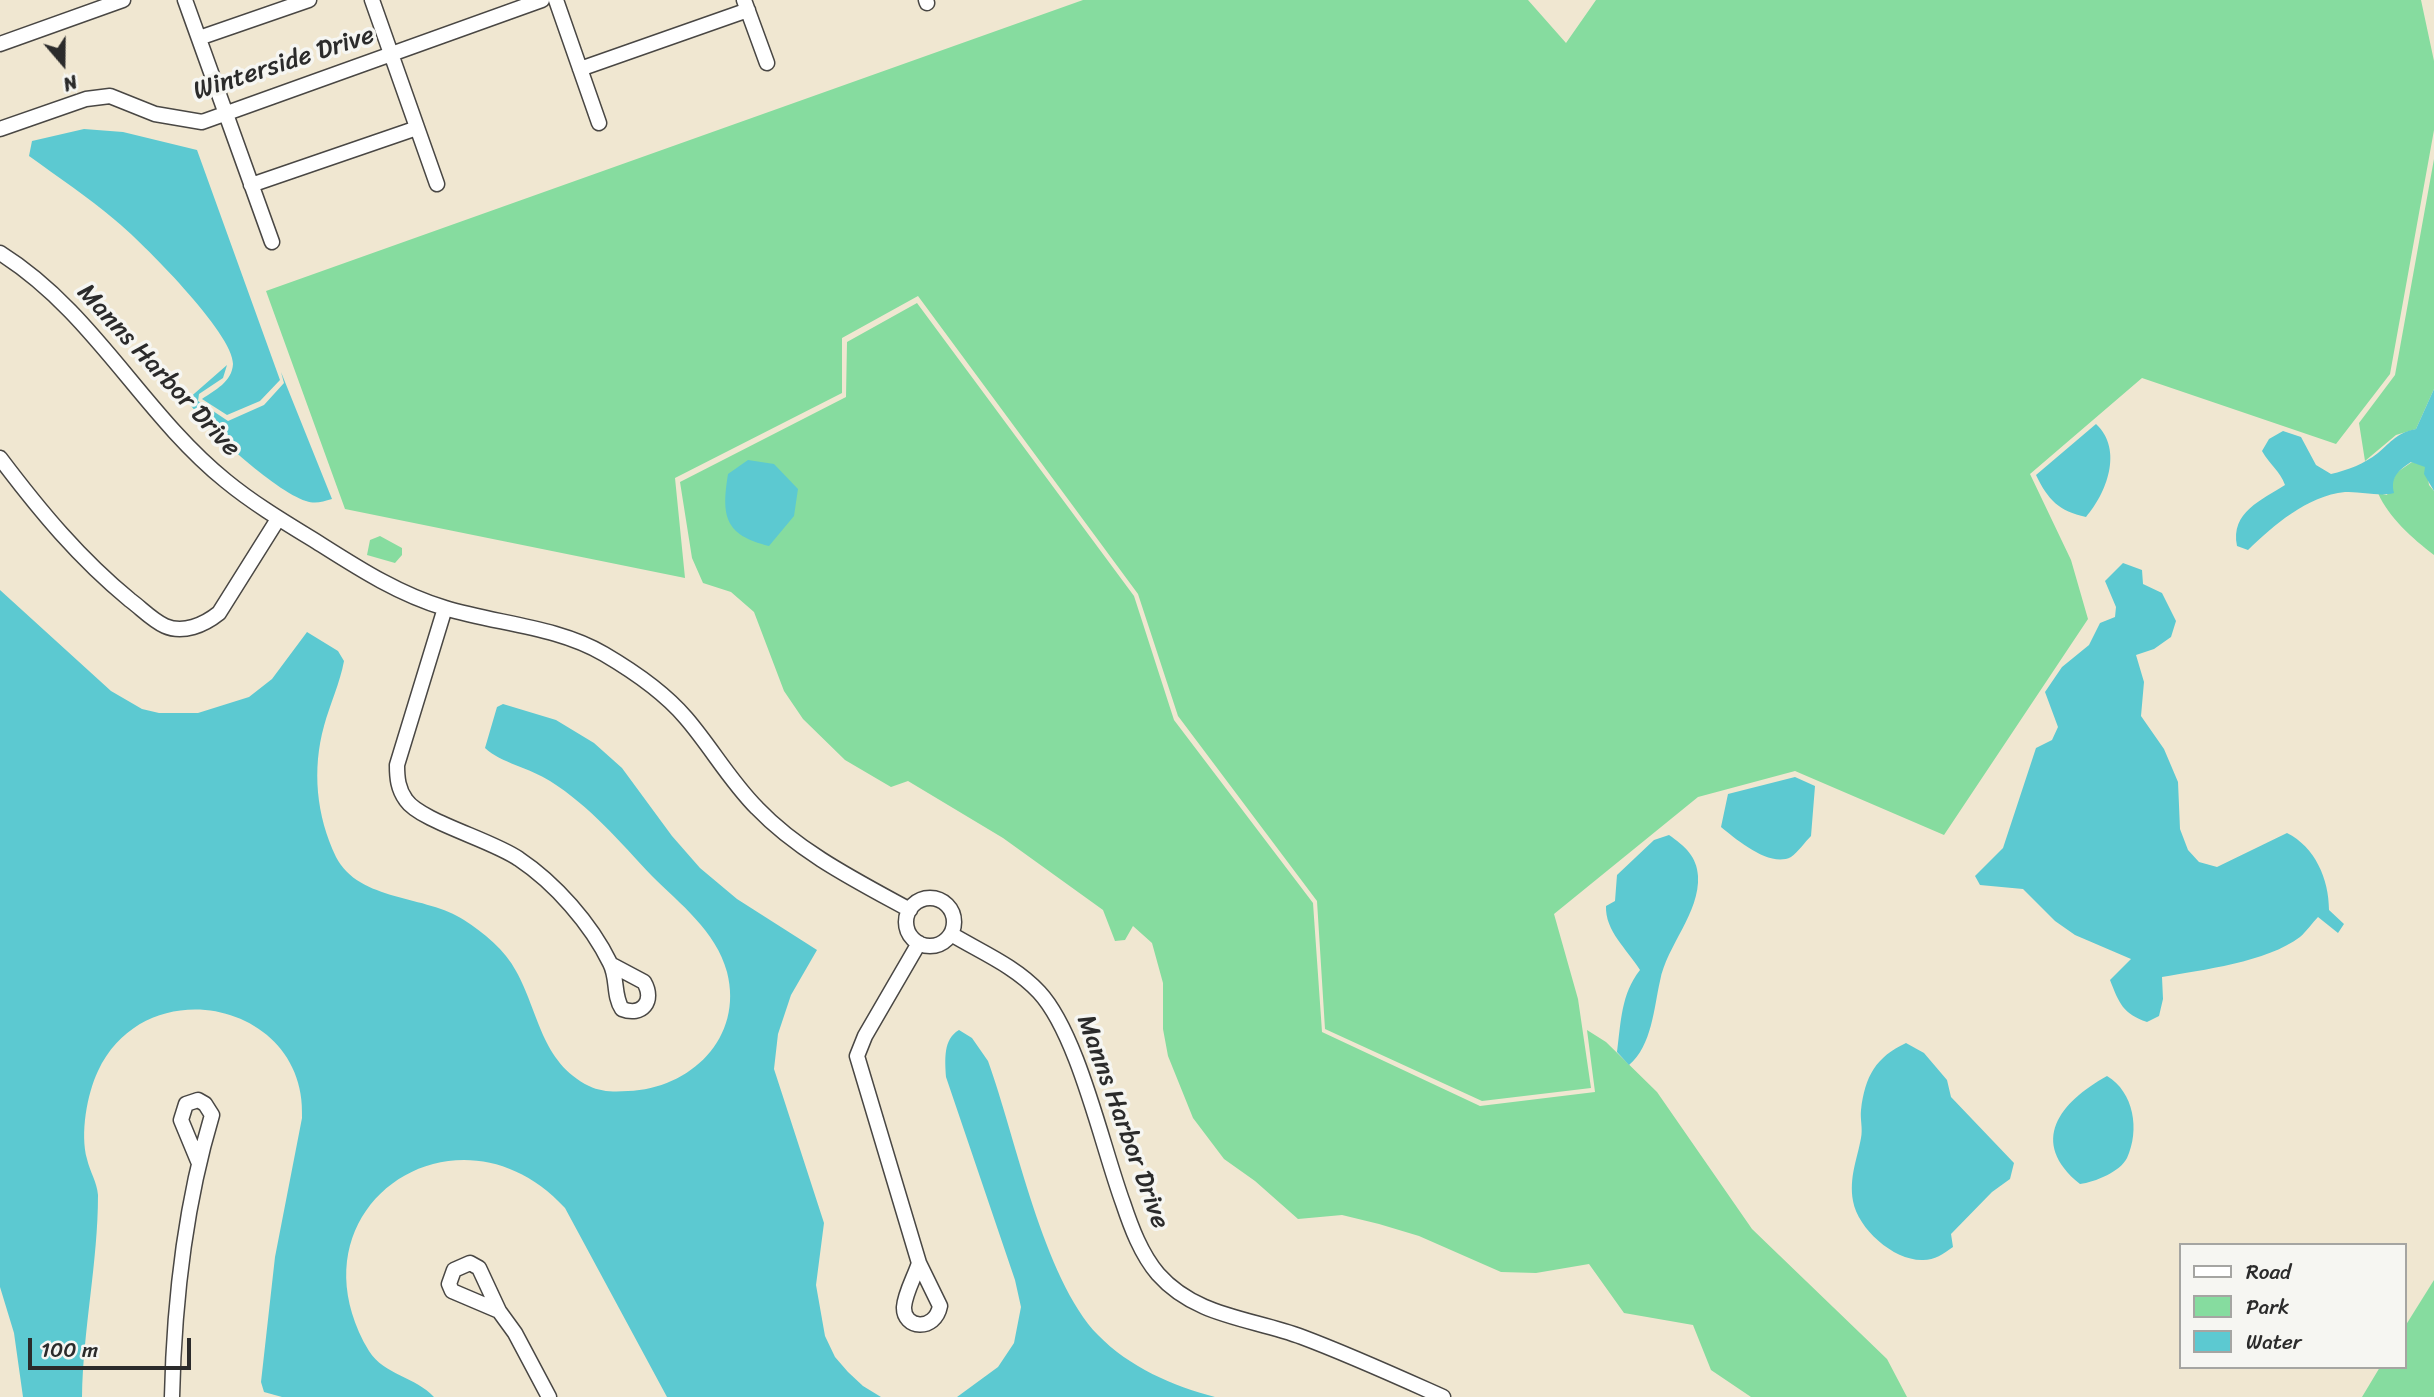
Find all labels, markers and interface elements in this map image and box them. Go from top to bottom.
street label: Winterside Drive [190,20,378,108]
north arrow [28,28,98,98]
text: N [59,65,82,101]
street label: Manns Harbor Drive [70,278,246,464]
street label: Manns Harbor Drive [1069,1011,1175,1233]
legend [2178,1243,2406,1369]
text: Road [2246,1253,2291,1291]
text: Park [2246,1288,2289,1326]
text: Water [2246,1323,2301,1361]
scale bar [32,1324,194,1368]
text: 100 m [41,1331,98,1369]

